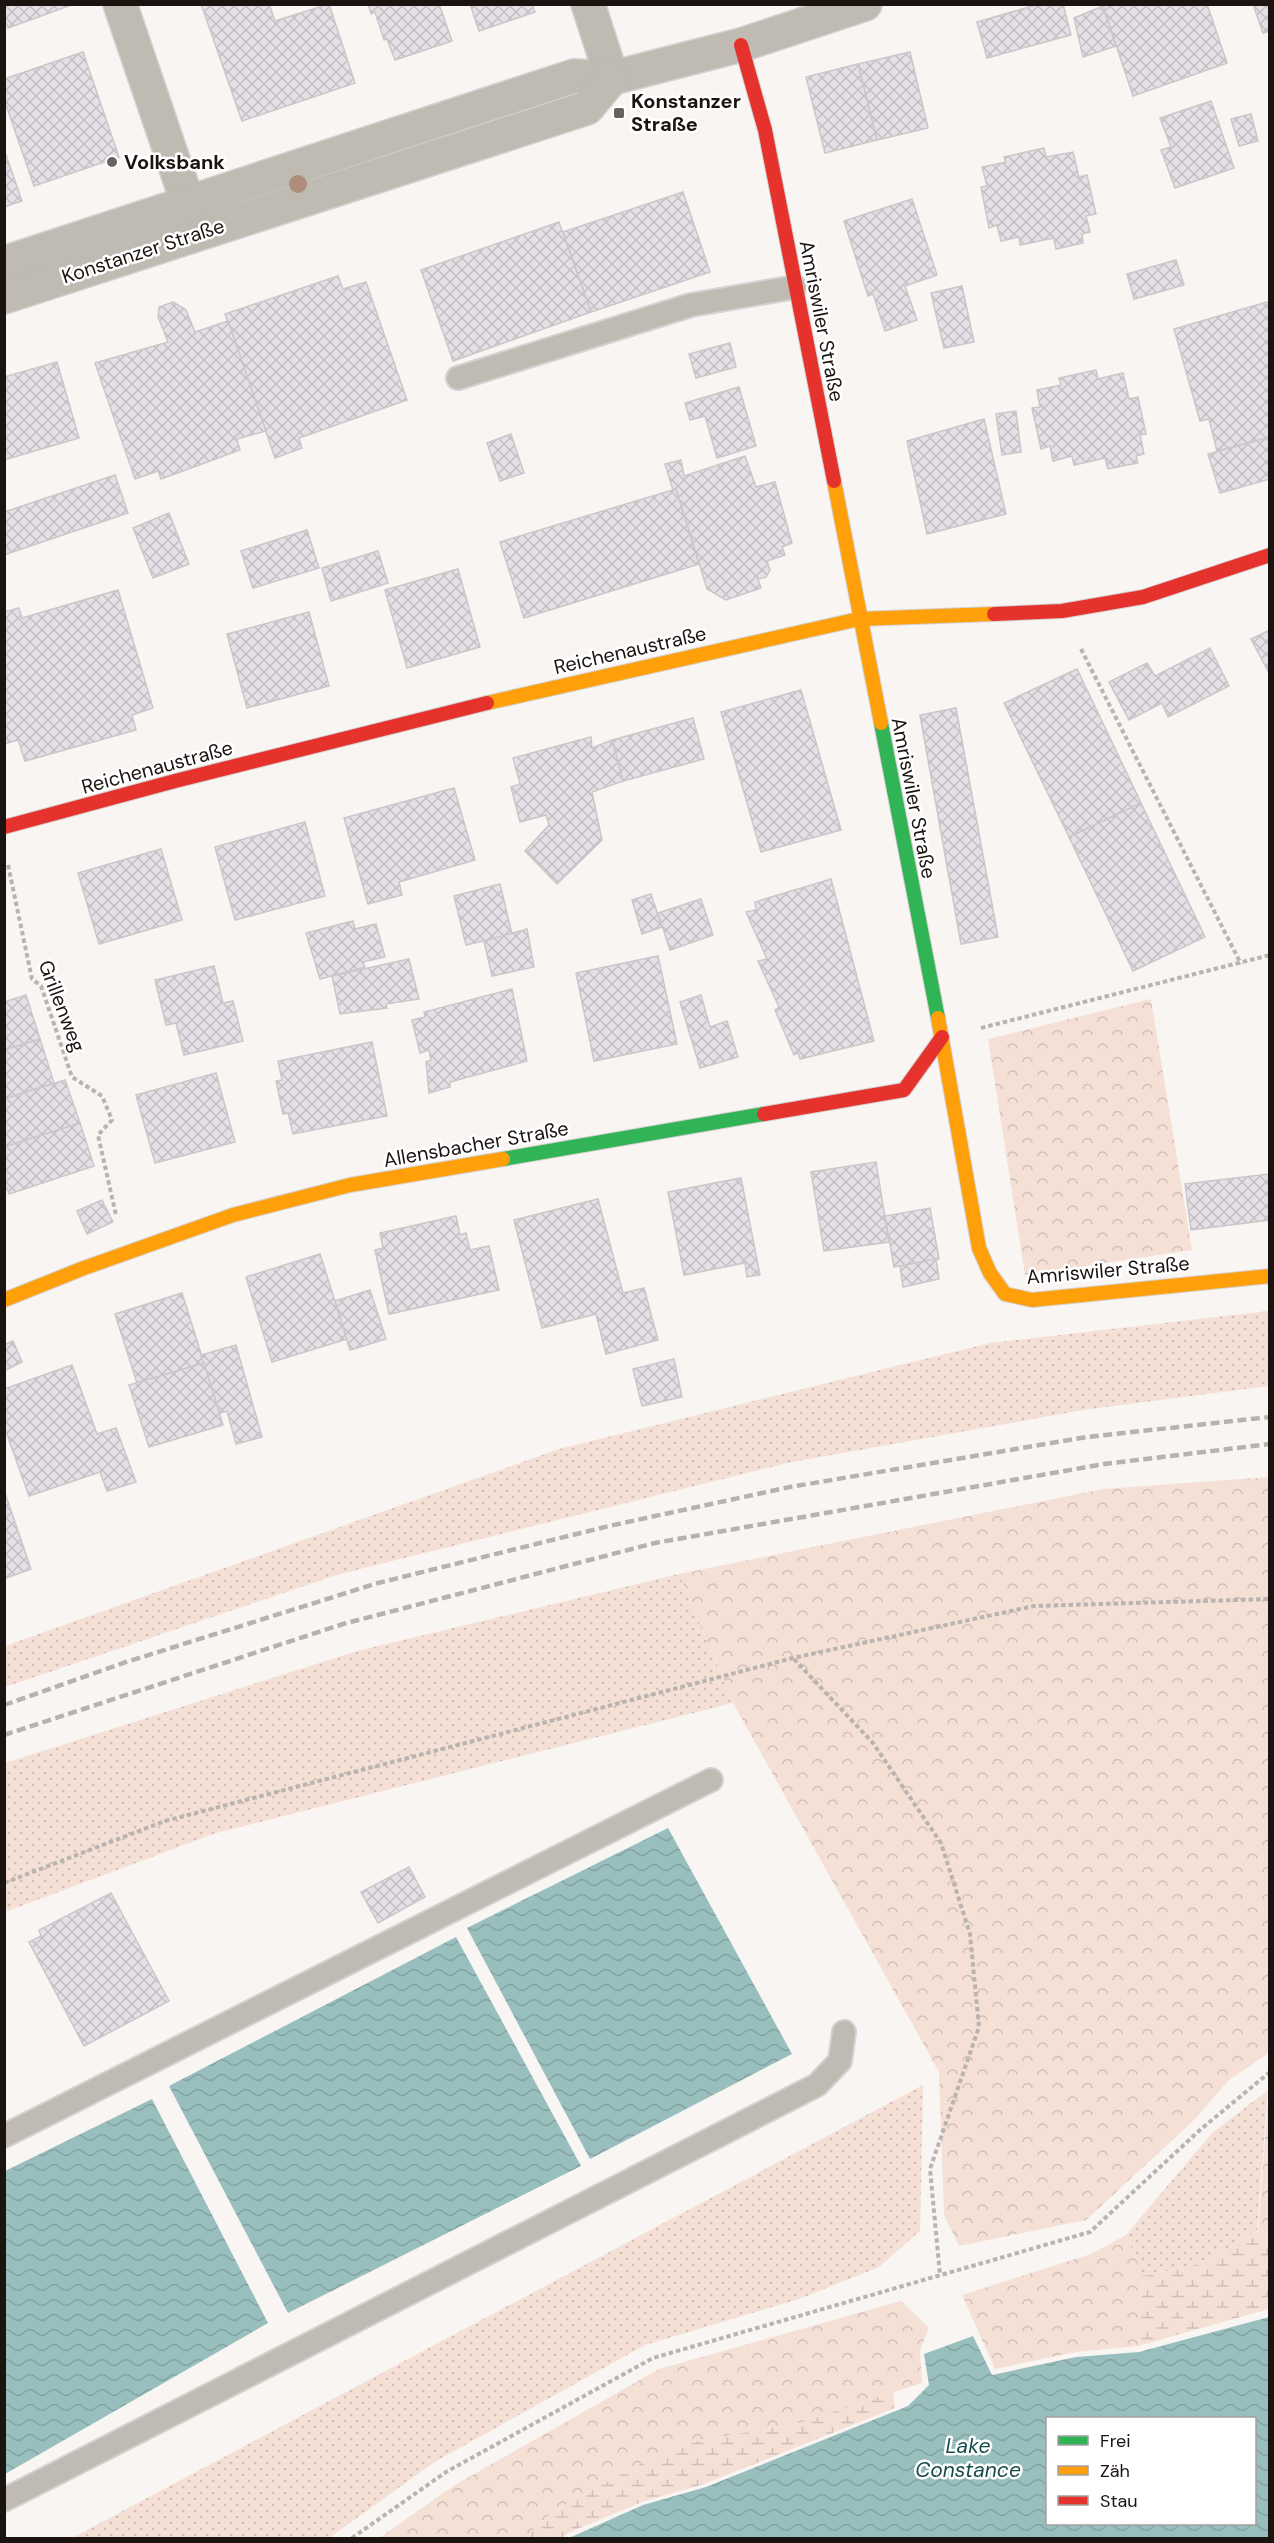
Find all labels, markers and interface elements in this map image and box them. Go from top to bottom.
place label: Konstanzer Straße [631,88,741,137]
marker: Konstanzer Straße [612,106,626,120]
place label: Volksbank [124,149,225,175]
marker: Volksbank [105,155,119,169]
street label: Konstanzer Straße [58,212,228,290]
street label: Amriswiler Straße [794,238,850,404]
street label: Reichenaustraße [551,620,709,680]
street label: Amriswiler Straße [886,715,942,881]
street label: Reichenaustraße [78,734,236,800]
street label: Grillenweg [33,956,91,1056]
street label: Allensbacher Straße [381,1115,571,1173]
street label: Amriswiler Straße [1025,1250,1191,1290]
legend [1046,2417,1256,2525]
text: Frei [1100,2429,1131,2453]
water label: Lake Constance [915,2432,1021,2484]
text: Zäh [1100,2459,1130,2483]
text: Stau [1100,2489,1138,2513]

